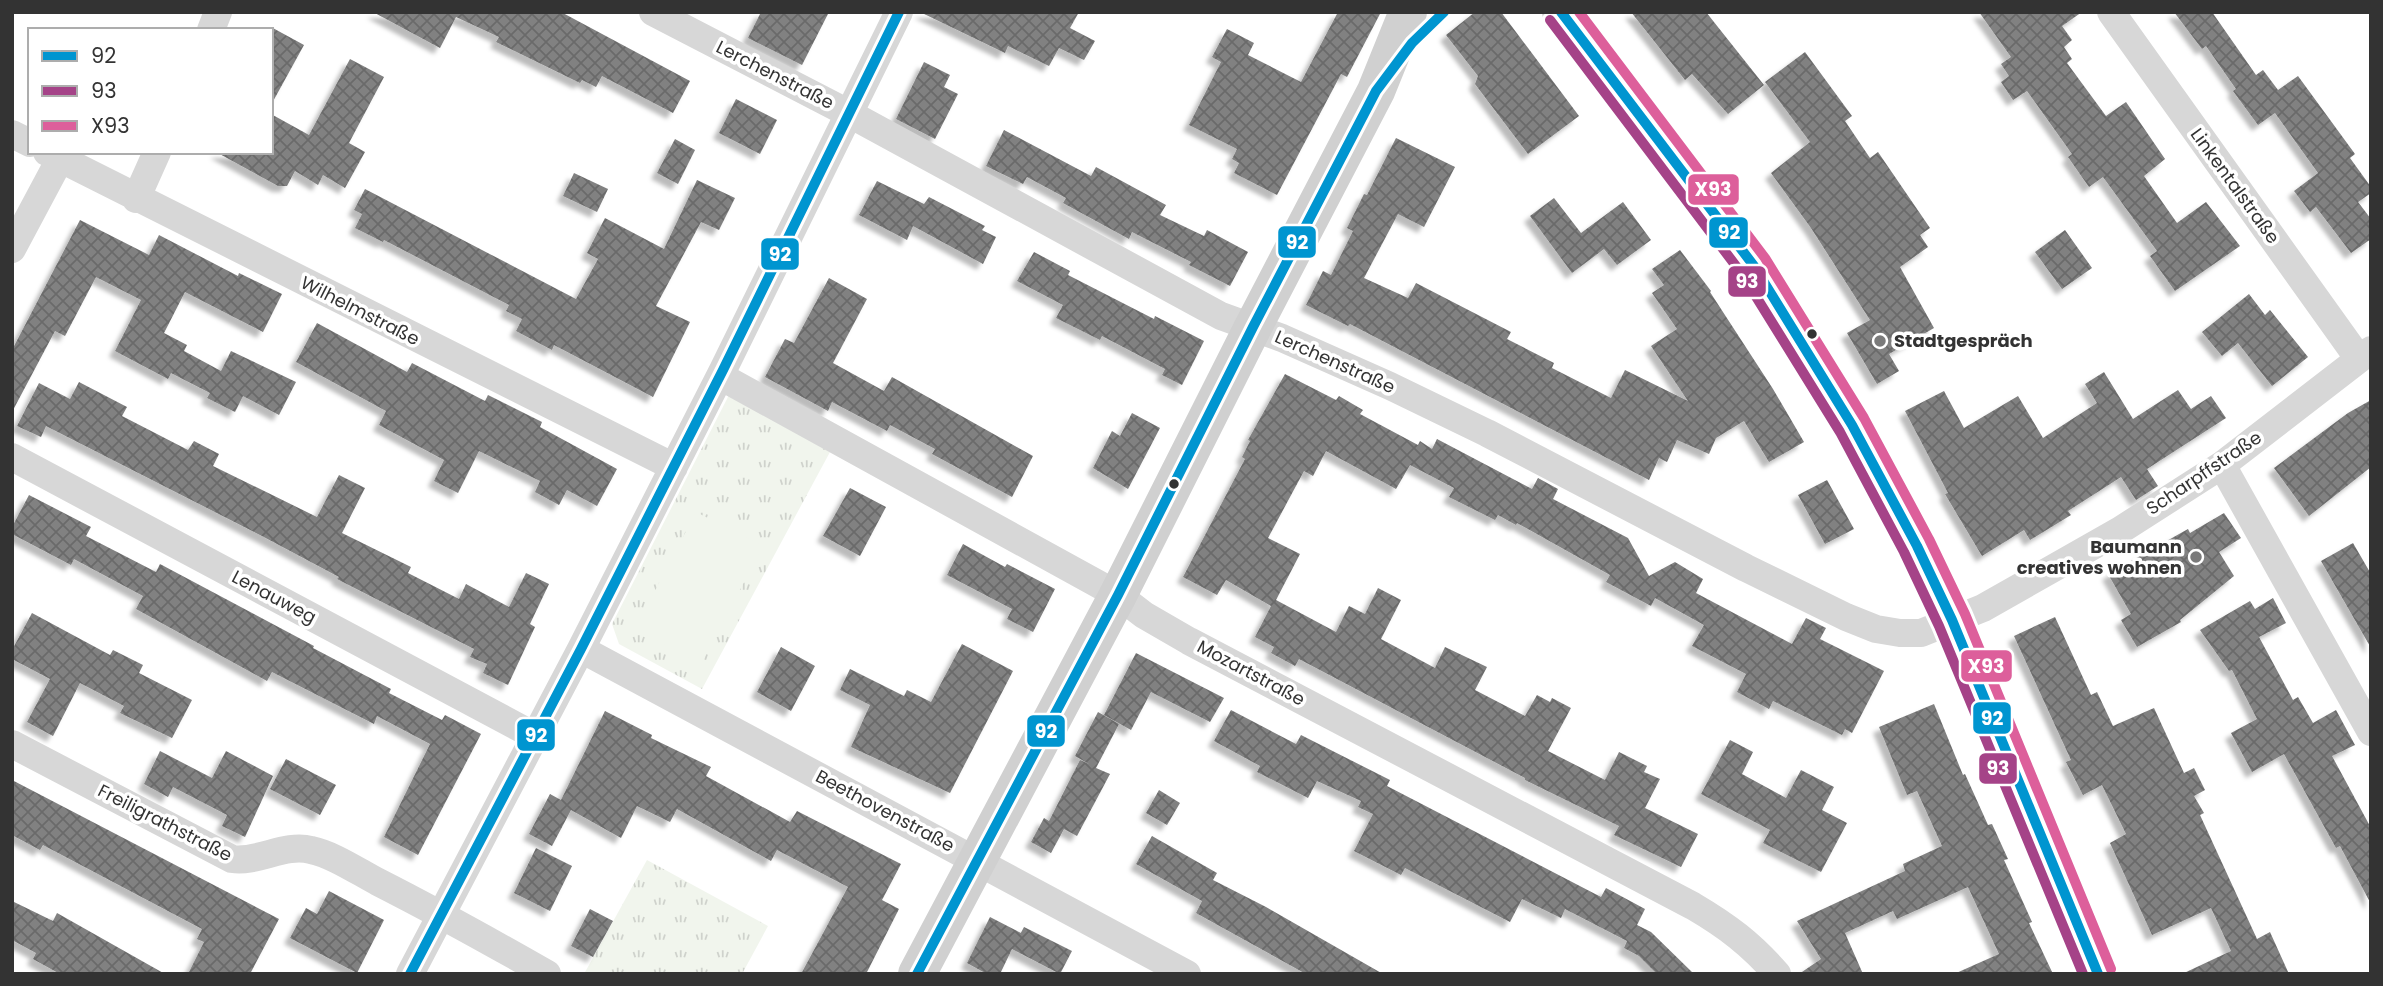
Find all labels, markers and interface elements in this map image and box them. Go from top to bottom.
legend [28,28,273,154]
street label: Lerchenstraße [712,34,838,115]
text: 92 [91,41,116,70]
text: 93 [91,76,117,105]
text: X93 [91,111,130,140]
street label: Linkentalstraße [2185,123,2286,249]
line badge: X93 [1687,173,1740,206]
text: X93 [1695,176,1731,203]
line badge: 92 [1708,216,1749,249]
text: 92 [1718,219,1740,246]
line badge: 92 [1277,225,1317,259]
text: 92 [1286,229,1308,256]
line badge: 92 [760,237,800,271]
text: 92 [769,241,791,268]
line badge: 93 [1727,265,1767,298]
text: 93 [1735,268,1759,295]
street label: Wilhelmstraße [296,270,424,351]
street label: Lerchenstraße [1271,324,1399,399]
unlabelled marker [1805,327,1819,341]
place label: Stadtgespräch [1894,328,2033,353]
marker: Stadtgespräch [1872,333,1888,349]
street label: Scharpffstraße [2141,425,2266,520]
unlabelled marker [1167,477,1181,491]
place label: Baumann creatives wohnen [2017,534,2182,580]
marker: Baumann creatives wohnen [2188,549,2204,565]
street label: Lenauweg [228,564,321,629]
street label: Mozartstraße [1193,634,1310,712]
line badge: X93 [1960,649,2013,683]
text: X93 [1968,653,2004,680]
line badge: 92 [1972,701,2012,735]
text: 92 [1981,705,2003,732]
line badge: 92 [1026,714,1066,748]
line badge: 92 [516,718,556,752]
text: 92 [1035,718,1057,745]
text: 92 [525,722,547,749]
line badge: 93 [1978,752,2018,785]
text: 93 [1986,755,2010,782]
street label: Beethovenstraße [811,763,959,858]
street label: Freiligrathstraße [94,778,237,867]

